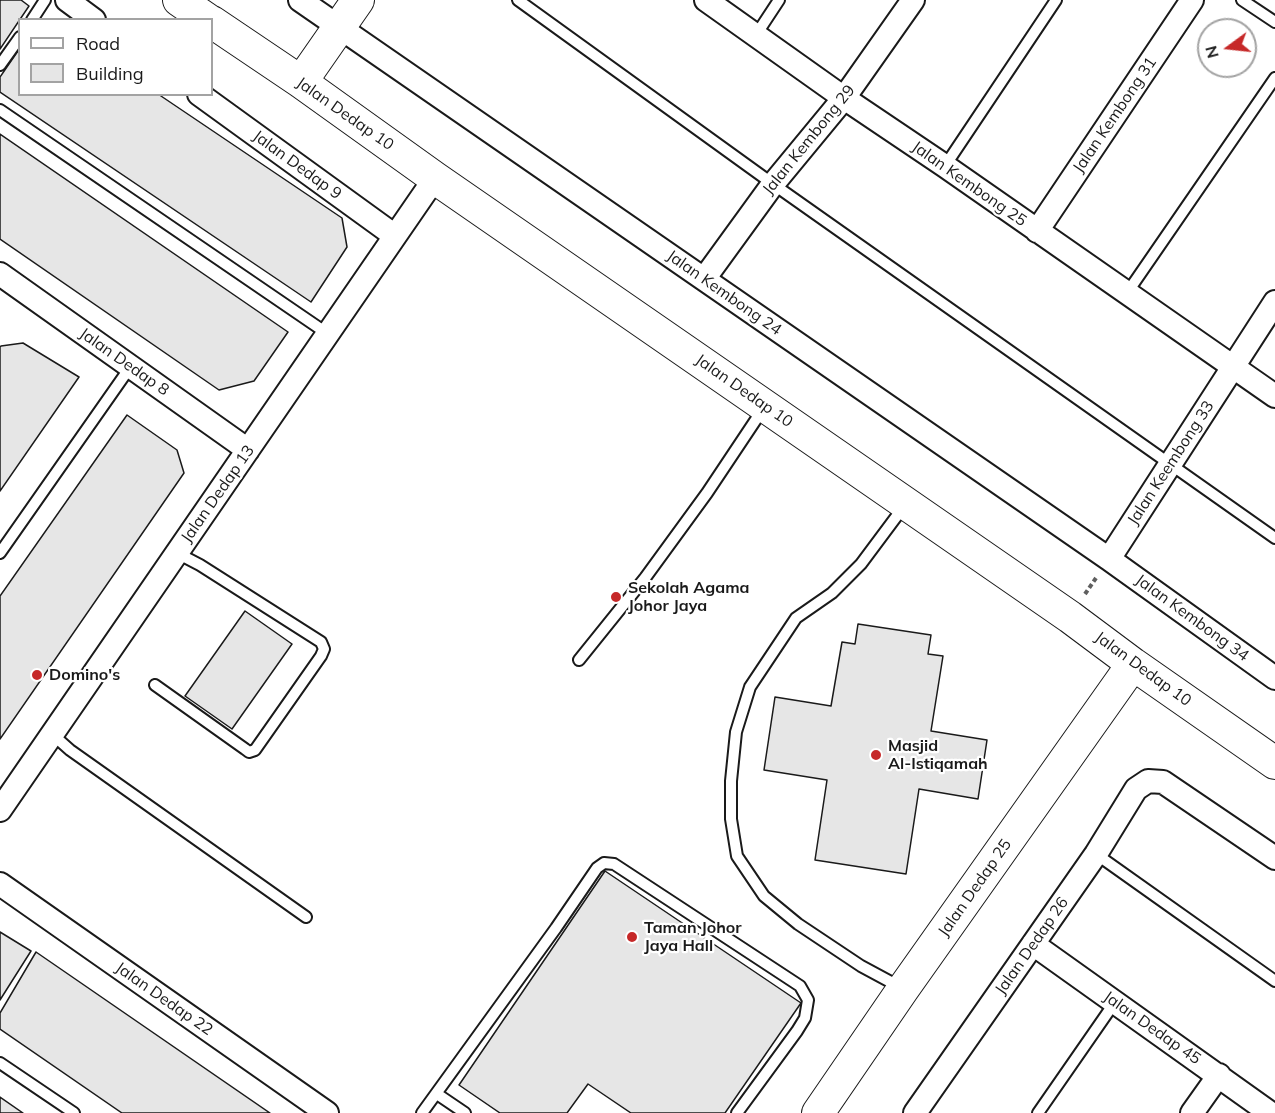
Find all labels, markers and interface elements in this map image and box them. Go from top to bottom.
legend [18,18,213,96]
north arrow [1197,18,1257,78]
text: Road [76,32,120,55]
text: N [1200,44,1223,61]
street label: Jalan Kembong 31 [1069,53,1161,177]
text: Building [76,62,144,85]
street label: Jalan Dedap 10 [293,73,397,155]
street label: Jalan Kembong 29 [759,81,859,199]
street label: Jalan Dedap 9 [249,126,345,204]
street label: Jalan Kembong 25 [908,137,1030,231]
street label: Jalan Kembong 24 [663,246,785,340]
street label: Jalan Dedap 8 [75,324,173,400]
street label: Jalan Dedap 10 [692,350,796,432]
street label: Jalan Keembong 33 [1124,397,1218,529]
street label: Jalan Dedap 13 [177,442,259,546]
street label: Jalan Kembong 34 [1131,570,1253,666]
place label: Sekolah Agama Johor Jaya [628,578,749,616]
marker: Sekolah Agama Johor Jaya [609,590,623,604]
street label: Jalan Dedap 10 [1091,628,1195,710]
place label: Domino's [49,665,120,685]
marker: Domino's [30,668,44,682]
place label: Masjid Al-Istiqamah [888,736,988,774]
marker: Masjid Al-Istiqamah [869,748,883,762]
street label: Jalan Dedap 25 [934,836,1016,940]
street label: Jalan Dedap 26 [991,894,1073,998]
place label: Taman Johor Jaya Hall [644,918,742,956]
marker: Taman Johor Jaya Hall [625,930,639,944]
street label: Jalan Dedap 22 [112,958,216,1040]
street label: Jalan Dedap 45 [1100,987,1204,1069]

